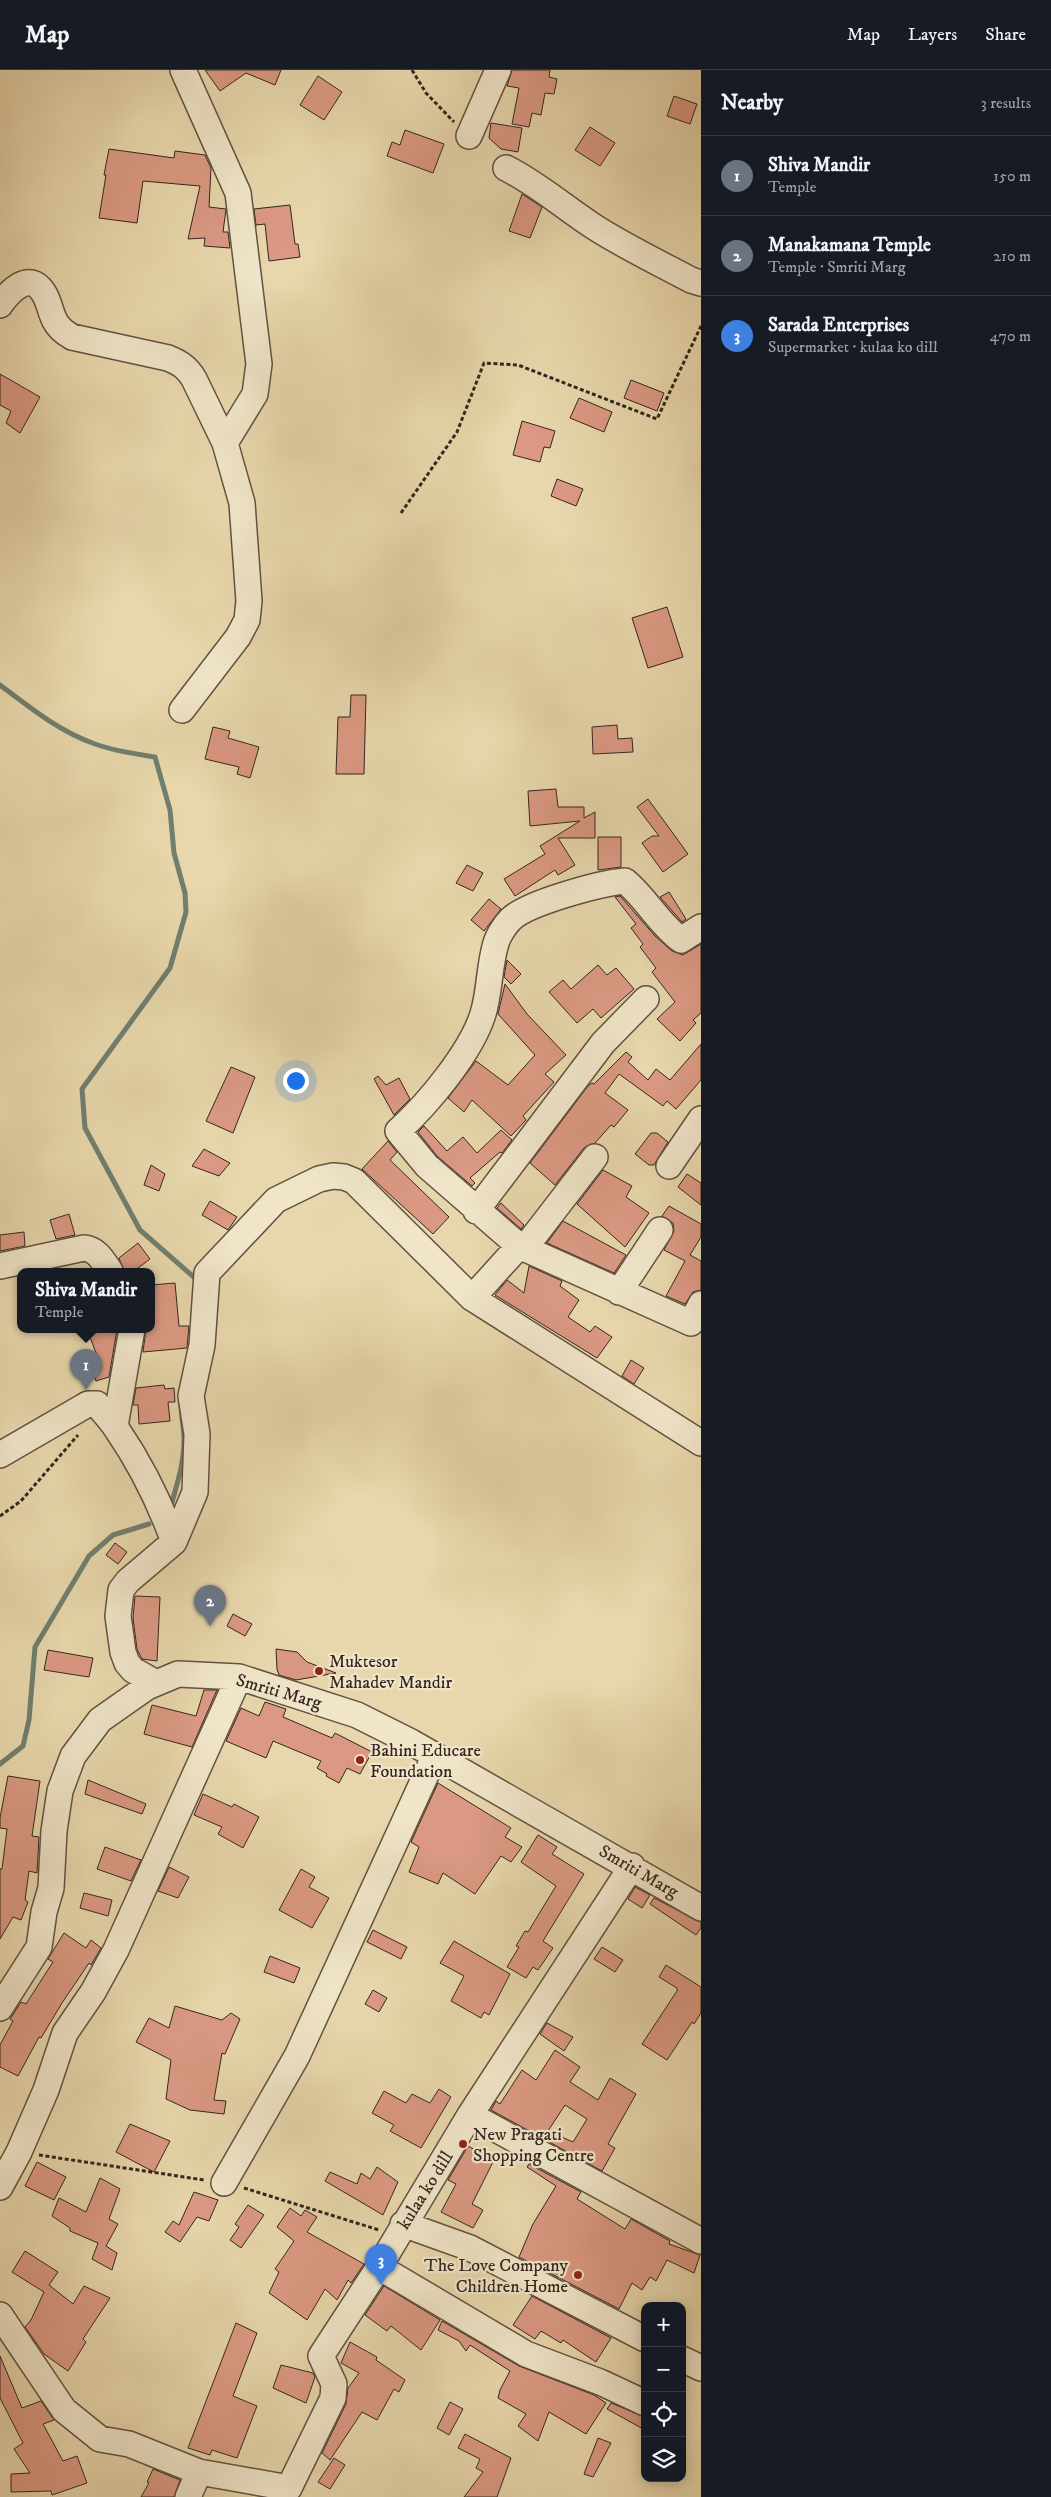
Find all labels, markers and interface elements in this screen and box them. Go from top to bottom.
text: Map [25,20,69,50]
text: Map [847,24,880,46]
text: Layers [908,24,957,46]
text: Share [985,24,1026,46]
text: Nearby [721,90,783,116]
text: 3 results [981,93,1031,113]
text: Shiva Mandir [768,154,870,177]
text: 1 [734,166,740,186]
text: 150 m [993,166,1031,186]
text: Temple [768,177,816,197]
text: Manakamana Temple [768,234,931,257]
text: 2 [733,246,741,266]
text: 210 m [993,246,1031,266]
text: Temple · Smriti Marg [768,257,905,277]
text: Sarada Enterprises [768,314,909,337]
text: 3 [734,326,740,346]
text: 470 m [990,326,1031,346]
text: Supermarket · kulaa ko dill [768,337,938,357]
your location [283,1068,309,1094]
popup [17,1268,155,1333]
text: Shiva Mandir [35,1279,137,1302]
text: Temple [35,1302,83,1322]
pin: 1 [70,1349,102,1390]
pin: 2 [194,1585,226,1626]
place label: Muktesor Mahadev Mandir [329,1651,452,1694]
marker: Muktesor Mahadev Mandir [313,1665,325,1677]
street label: Smriti Marg [233,1669,324,1715]
place label: Bahini Educare Foundation [370,1740,481,1783]
marker: Bahini Educare Foundation [354,1754,366,1766]
street label: Smriti Marg [595,1840,682,1904]
place label: New Pragati Shopping Centre [473,2124,594,2167]
marker: New Pragati Shopping Centre [457,2138,469,2150]
street label: kulaa ko dill [393,2147,459,2234]
pin: 3 [365,2244,397,2285]
place label: The Love Company Children Home [424,2255,568,2298]
marker: The Love Company Children Home [572,2269,584,2281]
map controls [641,2302,686,2482]
button: + [641,2302,686,2347]
button: − [641,2347,686,2392]
button: locate [641,2392,686,2437]
button: layers [641,2437,686,2482]

